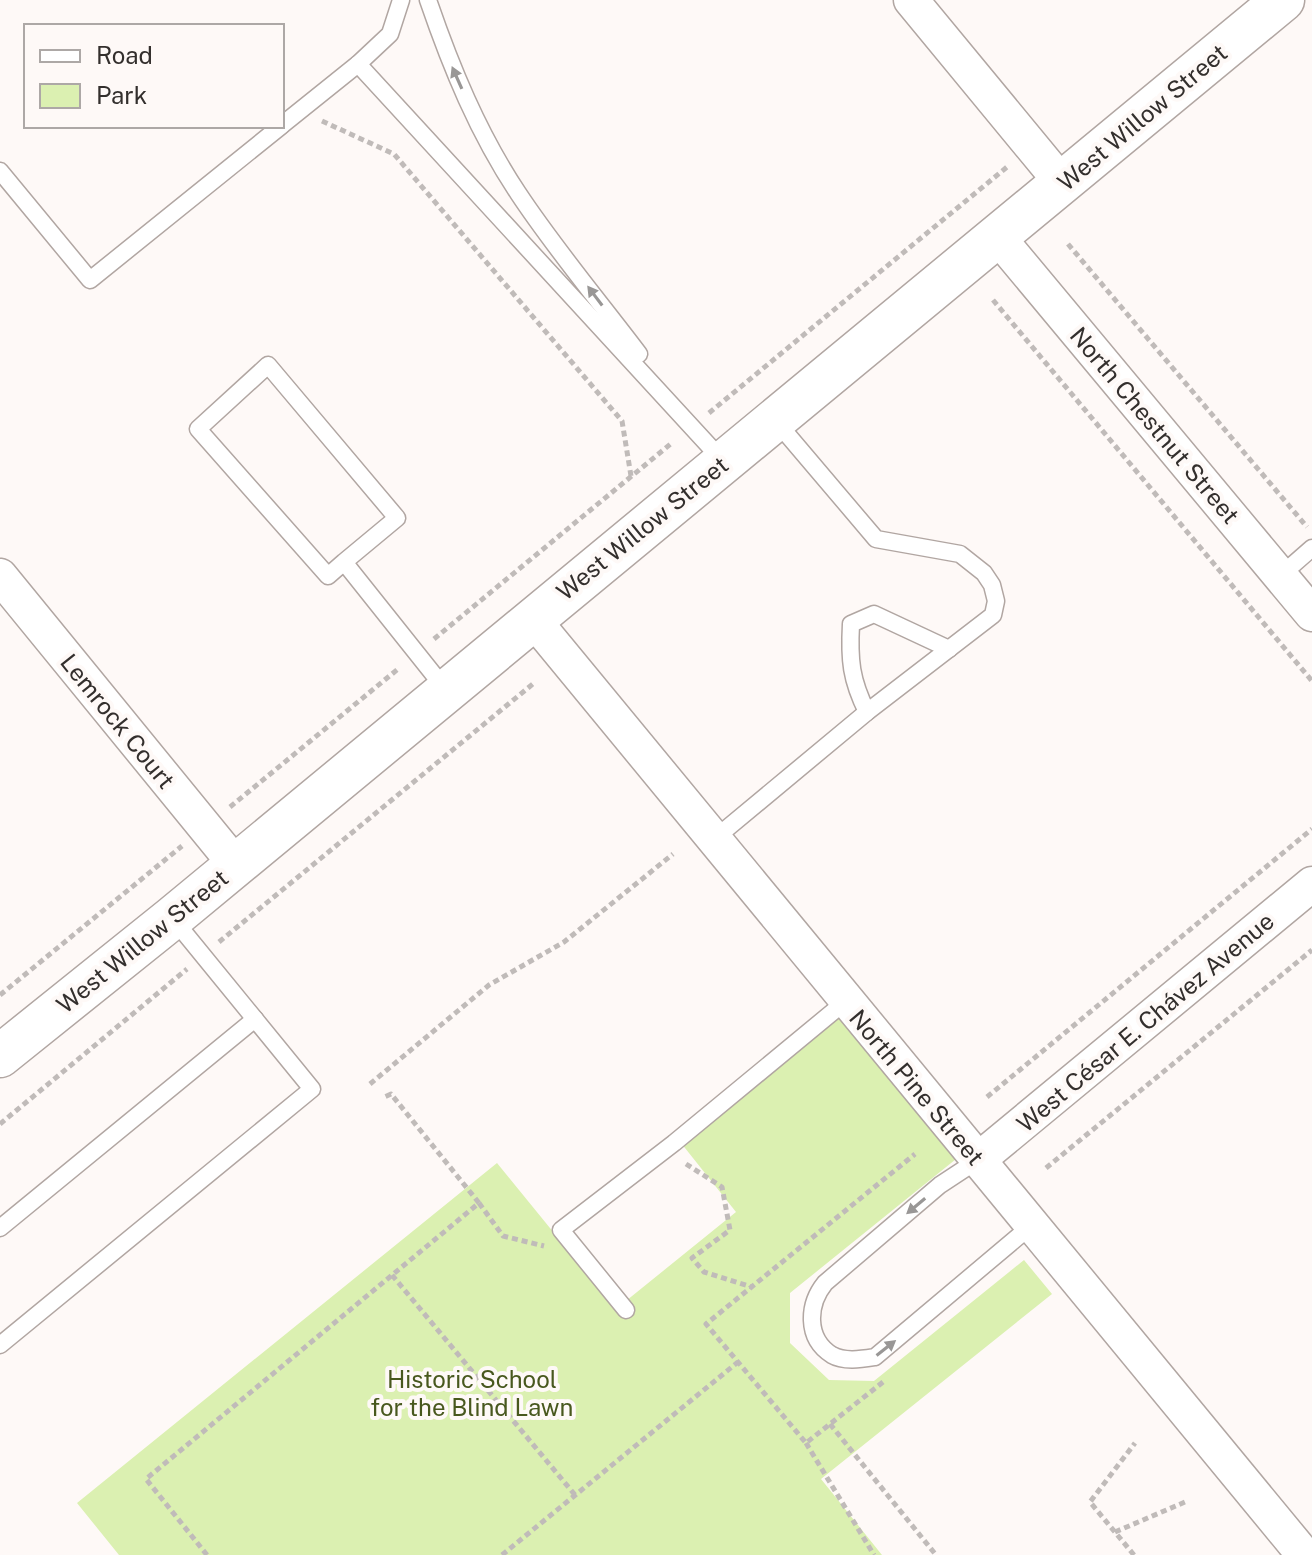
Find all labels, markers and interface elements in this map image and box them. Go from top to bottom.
legend [24,24,284,128]
street label: West Willow Street [1052,38,1232,196]
text: Road [96,41,153,69]
one-way arrow [450,66,464,89]
text: Park [96,81,147,109]
one-way arrow [588,286,604,307]
street label: North Chestnut Street [1065,321,1245,529]
street label: West Willow Street [551,450,733,606]
street label: Lemrock Court [55,648,181,794]
street label: West Willow Street [51,863,233,1019]
street label: West César E. Chávez Avenue [1011,906,1279,1138]
street label: North Pine Street [844,1004,990,1170]
one-way arrow [906,1197,926,1214]
one-way arrow [876,1340,896,1357]
park label: Historic School for the Blind Lawn [371,1365,573,1421]

